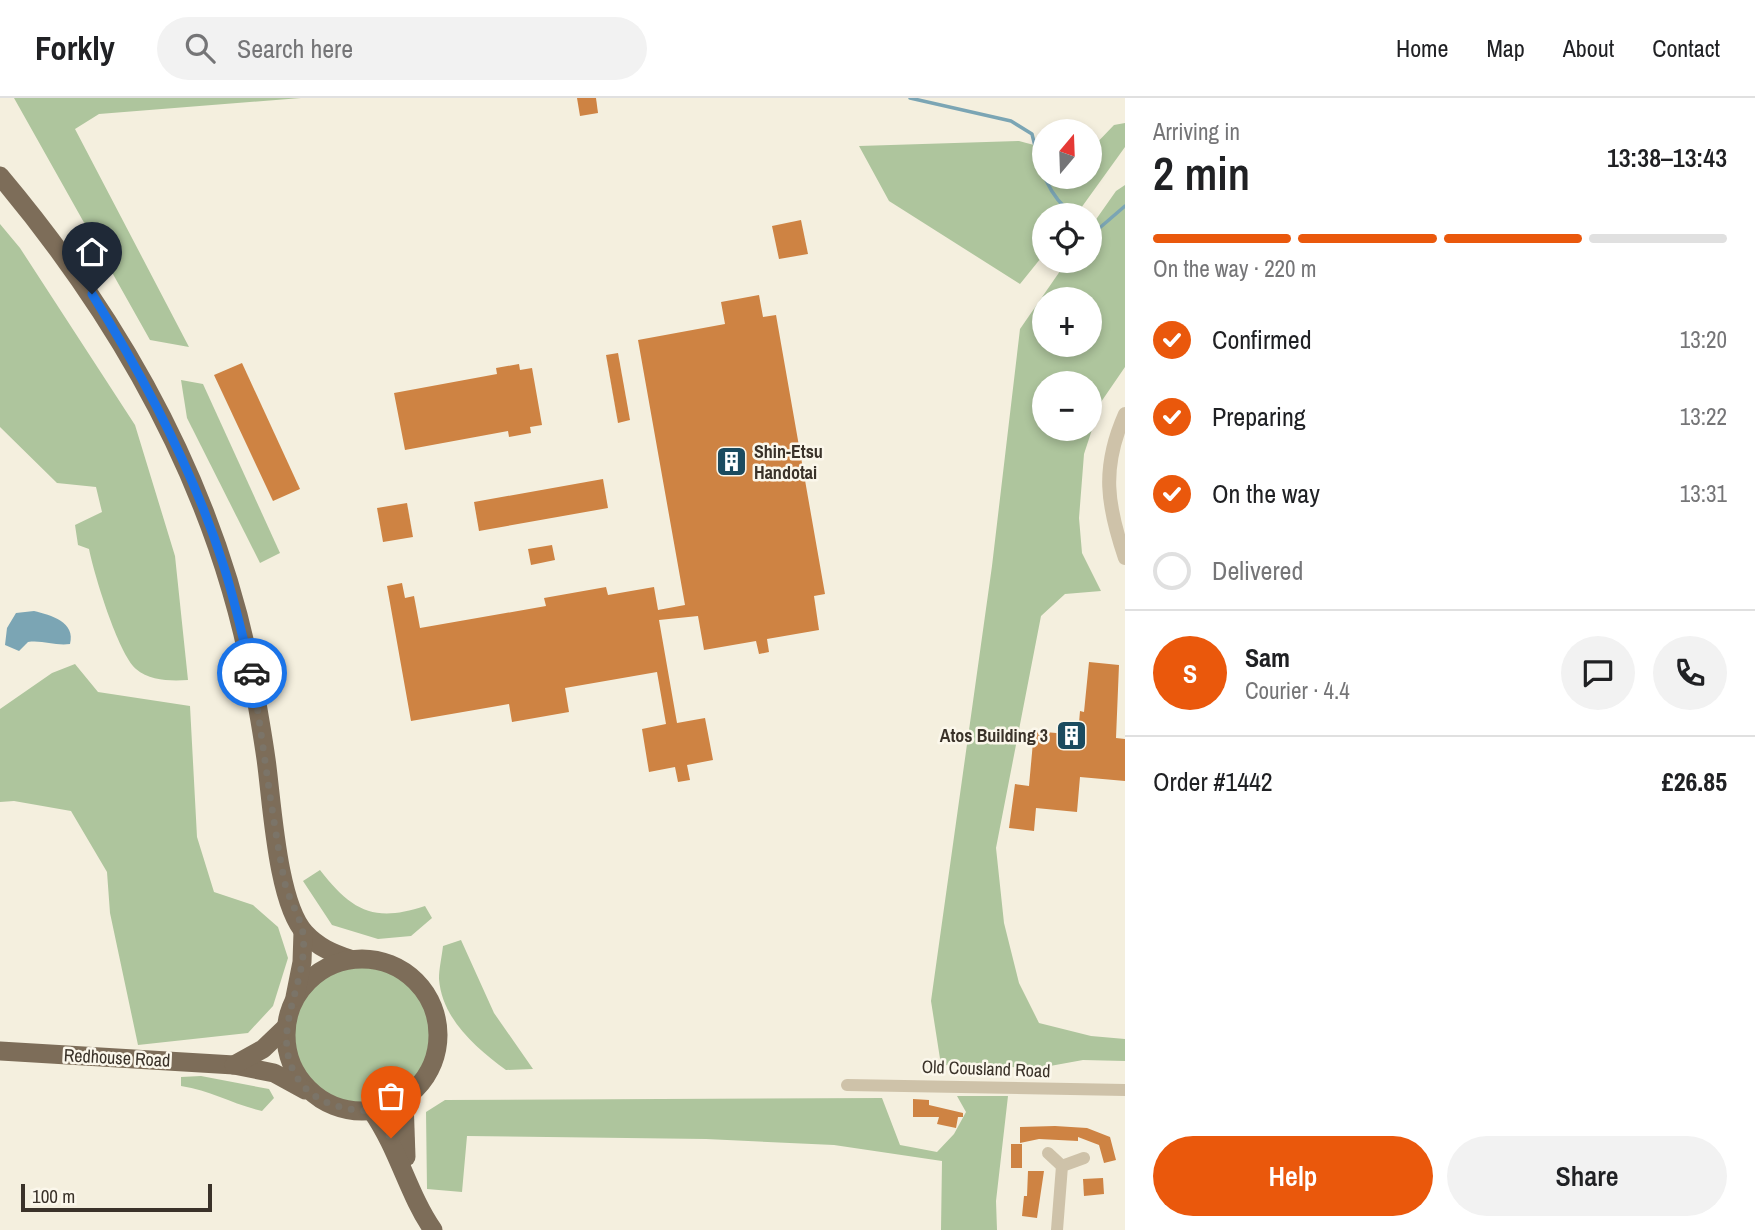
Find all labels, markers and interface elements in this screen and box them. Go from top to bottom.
search box [157,17,647,80]
text: Forkly [35,26,115,70]
icon: search [181,29,219,67]
text: Search here [237,31,353,66]
text: Home [1396,32,1448,64]
text: Map [1486,32,1525,64]
text: About [1563,32,1614,64]
text: Contact [1652,32,1720,64]
text: Arriving in [1153,116,1240,147]
north arrow [1032,119,1102,189]
map controls [1032,119,1102,441]
text: 13:38–13:43 [1607,140,1727,175]
text: 2 min [1153,142,1250,204]
button: locate [1032,203,1102,273]
pin [62,222,122,294]
icon: home [73,233,111,271]
text: On the way · 220 m [1153,253,1317,284]
button: + [1032,287,1102,357]
icon: check [1153,321,1191,359]
text: Confirmed [1212,322,1312,357]
text: 13:20 [1680,324,1727,355]
button: − [1032,371,1102,441]
icon: check [1153,398,1191,436]
text: Preparing [1212,399,1306,434]
text: 13:22 [1680,401,1727,432]
place label: Shin-Etsu Handotai [754,439,823,485]
building icon: Shin-Etsu Handotai [714,445,748,479]
icon: check [1153,475,1191,513]
text: On the way [1212,476,1320,511]
text: 13:31 [1680,478,1727,509]
text: Delivered [1212,553,1303,588]
button: chat [1561,636,1635,710]
button: phone [1653,636,1727,710]
courier [217,638,287,708]
text: Sam [1245,640,1290,675]
icon: car [233,654,271,692]
text: S [1183,656,1197,691]
text: Courier · 4.4 [1245,675,1350,706]
building icon: Atos Building 3 [1054,719,1088,753]
place label: Atos Building 3 [940,723,1048,748]
text: Order #1442 [1153,764,1273,799]
text: £26.85 [1662,764,1727,799]
street label: Redhouse Road [63,1042,171,1073]
street label: Old Cousland Road [921,1054,1051,1083]
pin [361,1066,421,1138]
icon: bag [372,1077,410,1115]
button: Help [1153,1136,1433,1216]
button: Share [1447,1136,1727,1216]
scale bar [21,1181,212,1213]
text: 100 m [32,1183,75,1209]

